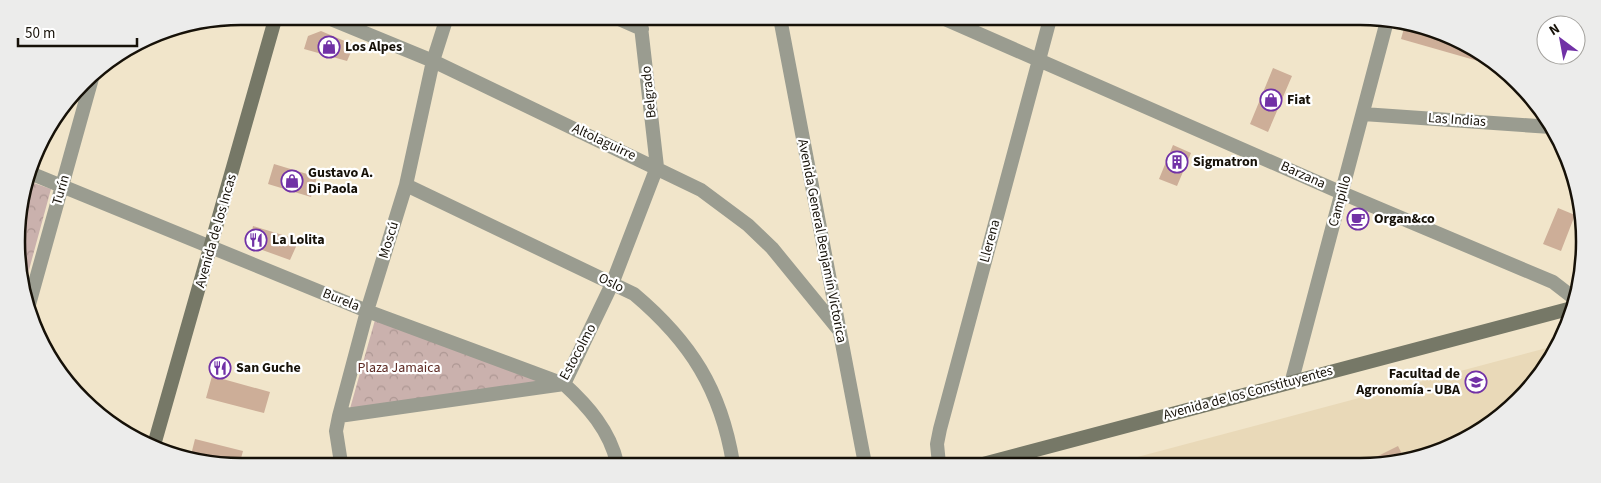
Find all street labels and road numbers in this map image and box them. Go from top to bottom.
street label: Belgrado [636,65,662,119]
street label: Las Indias [1427,108,1487,132]
street label: Altolaguirre [569,118,639,166]
street label: Avenida General Benjamín Victorica [792,137,852,345]
street label: Barzana [1277,156,1329,194]
street label: Avenida de los Incas [190,172,242,290]
street label: Turín [47,173,75,207]
street label: Campillo [1324,173,1356,229]
street label: Llerena [975,217,1005,265]
street label: Moscú [374,219,404,261]
street label: Oslo [595,268,627,298]
street label: Burela [320,284,362,316]
street label: Estocolmo [555,320,601,384]
street label: Avenida de los Constituyentes [1161,361,1335,425]

